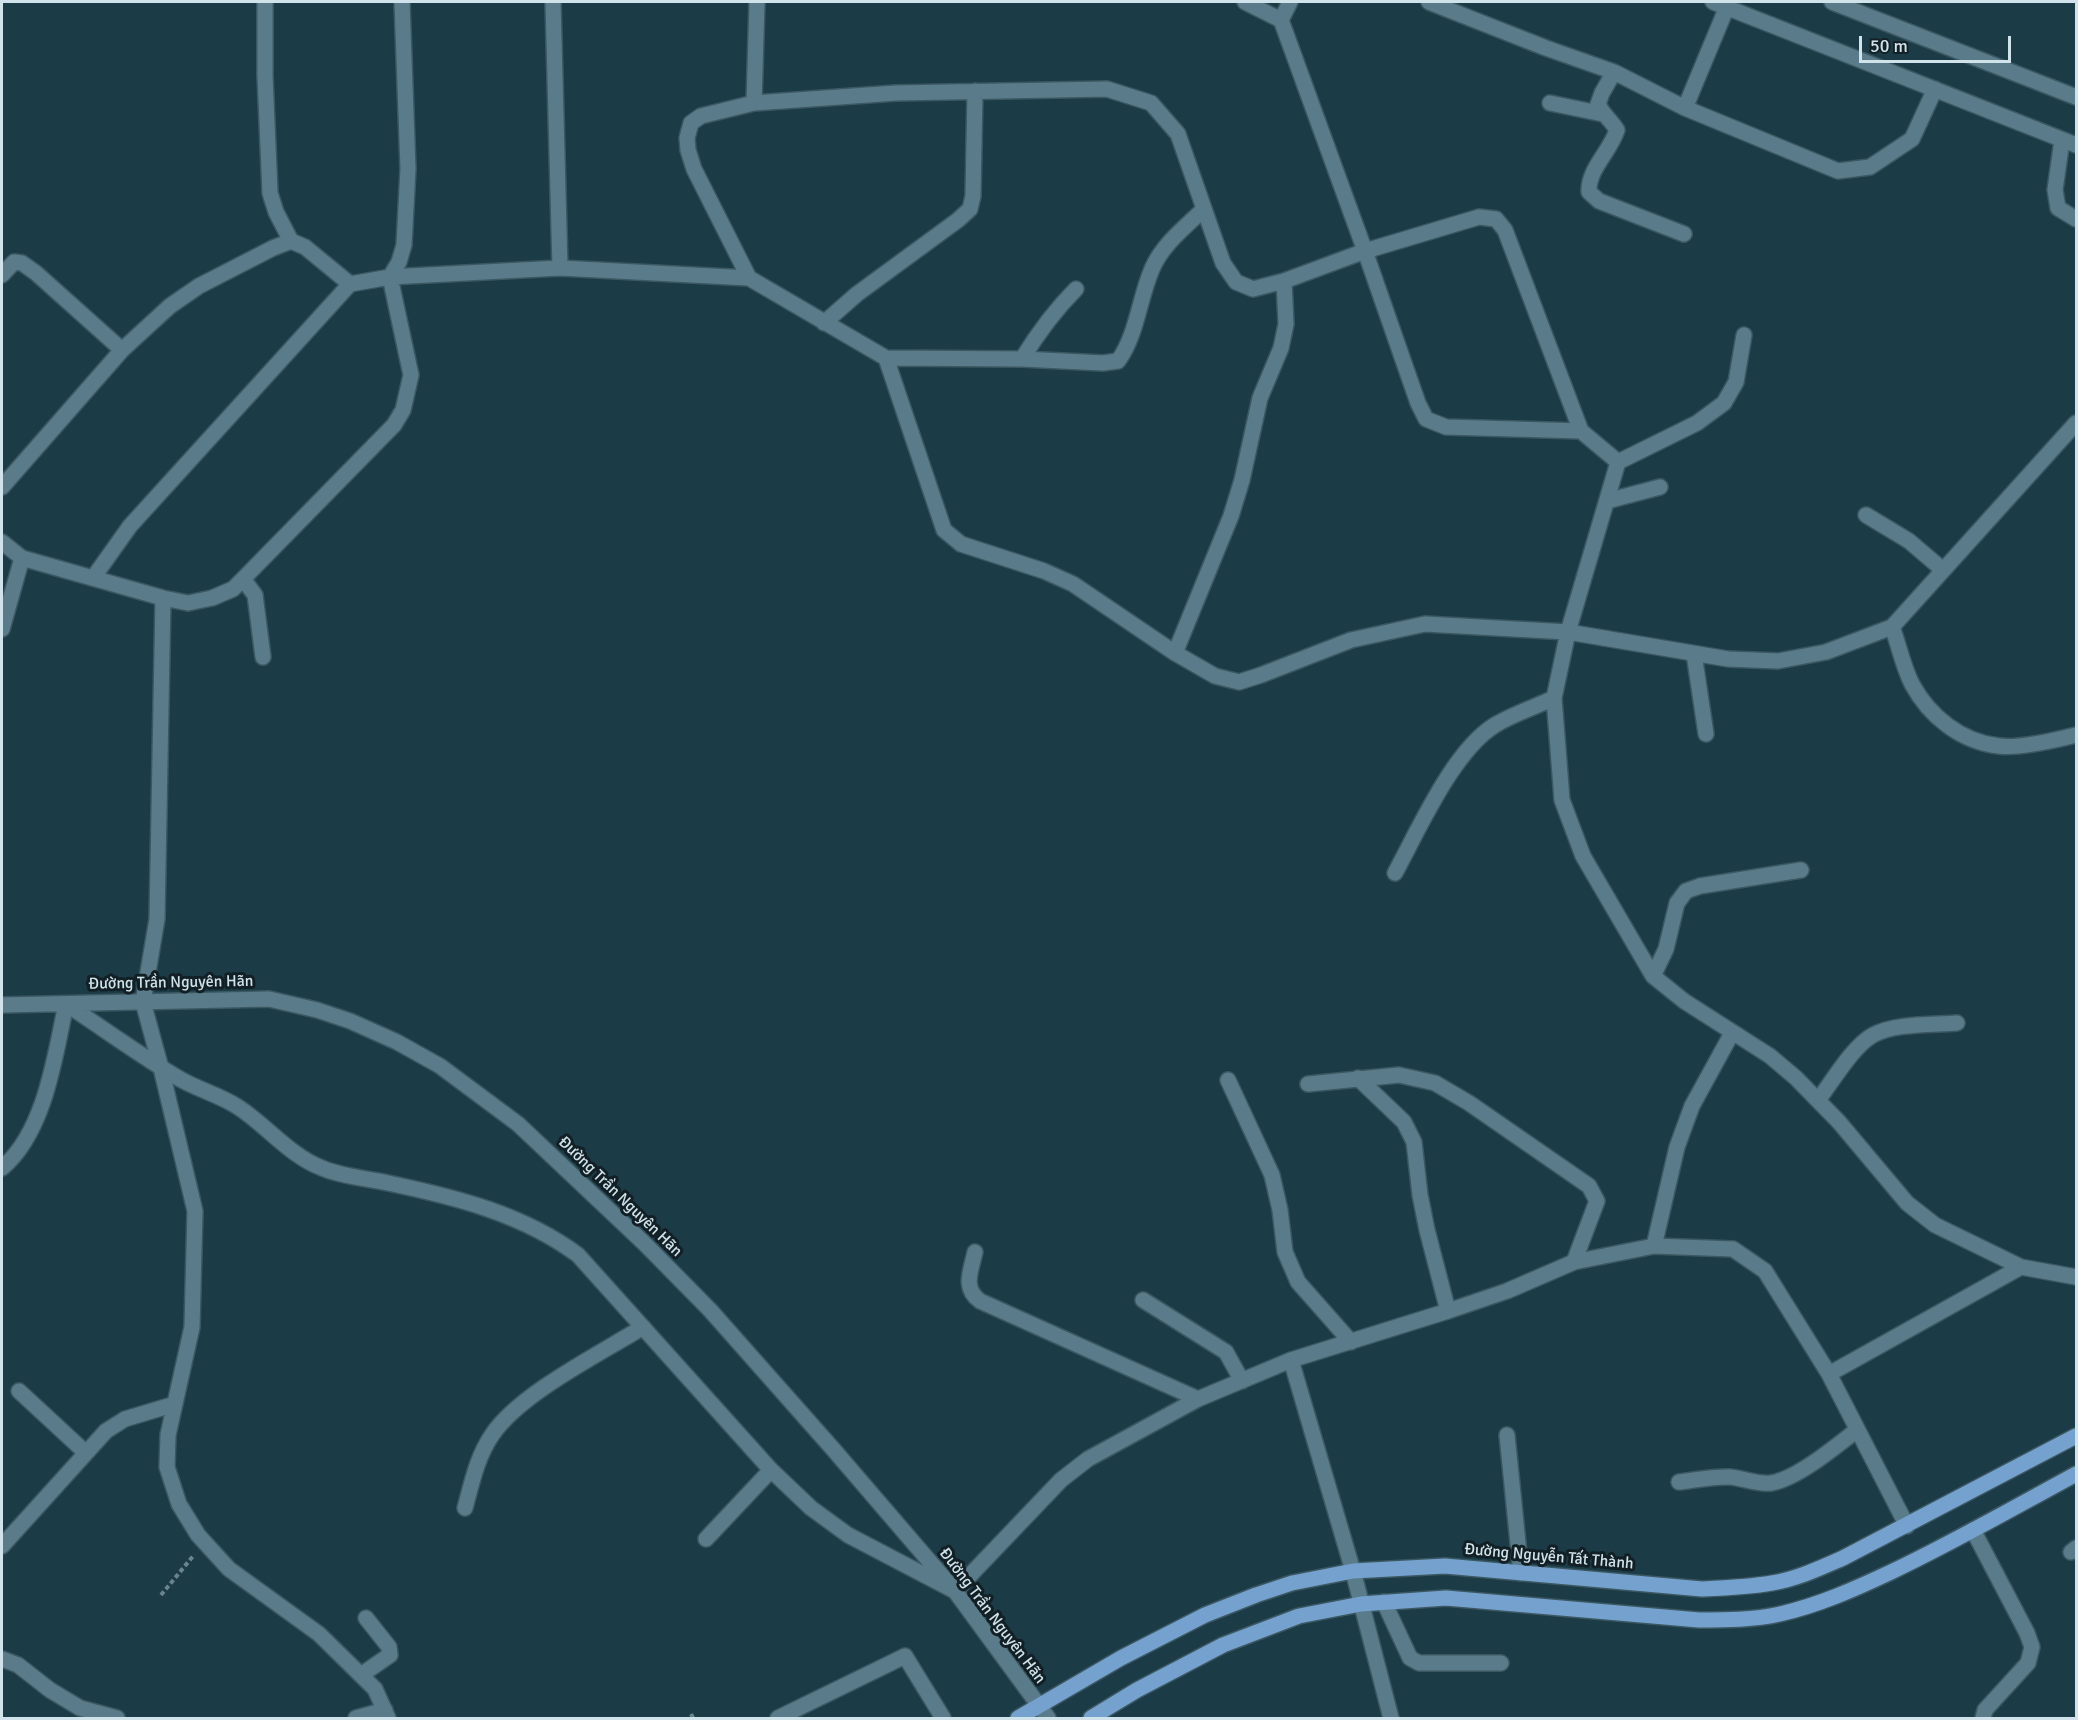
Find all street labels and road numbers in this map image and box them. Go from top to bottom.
street label: Đường Trần Nguyên Hãn [88,972,254,994]
street label: Đường Trần Nguyên Hãn [554,1133,686,1261]
street label: Đường Nguyễn Tất Thành [1464,1540,1634,1574]
street label: Đường Trần Nguyên Hãn [935,1544,1049,1688]

